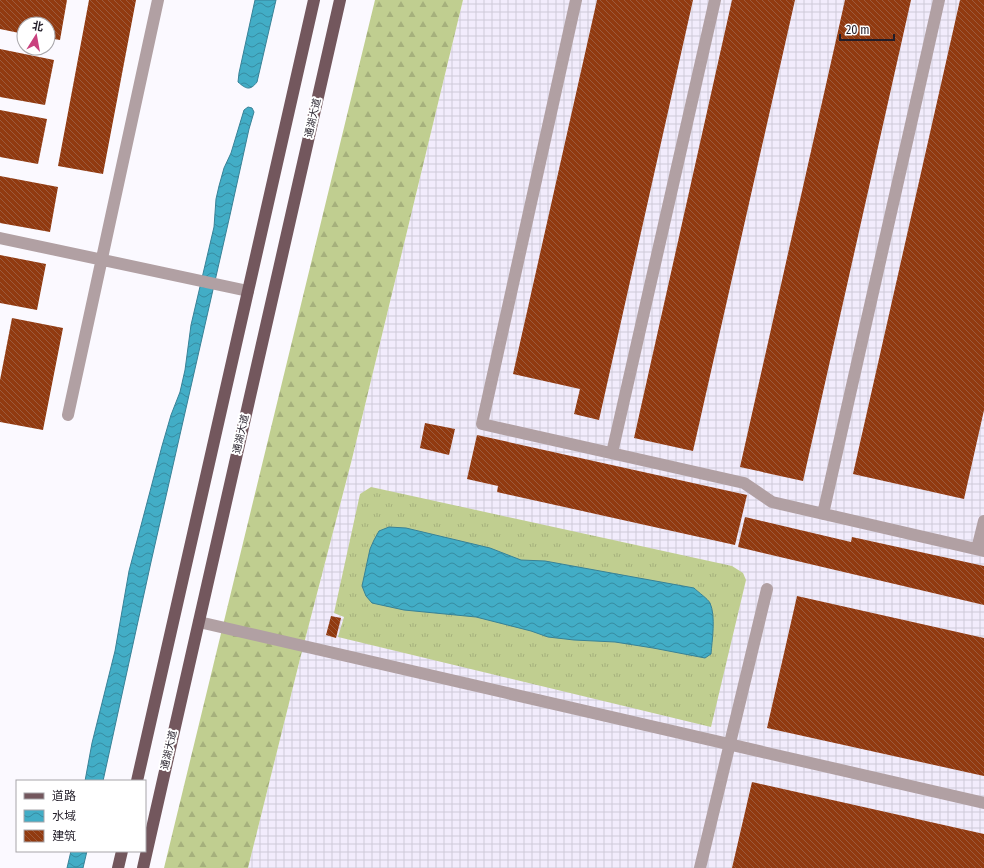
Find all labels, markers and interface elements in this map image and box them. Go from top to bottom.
north arrow [16,16,56,56]
scale bar [840,16,894,42]
text: 北 [31,19,44,34]
text: 20 m [846,23,870,37]
street label: 通湖大道 [303,97,323,139]
street label: 通湖大道 [231,413,251,455]
street label: 通湖大道 [159,729,179,771]
legend [16,780,146,852]
text: 道路 [52,789,76,803]
text: 水域 [52,809,76,823]
text: 建筑 [52,829,76,843]

